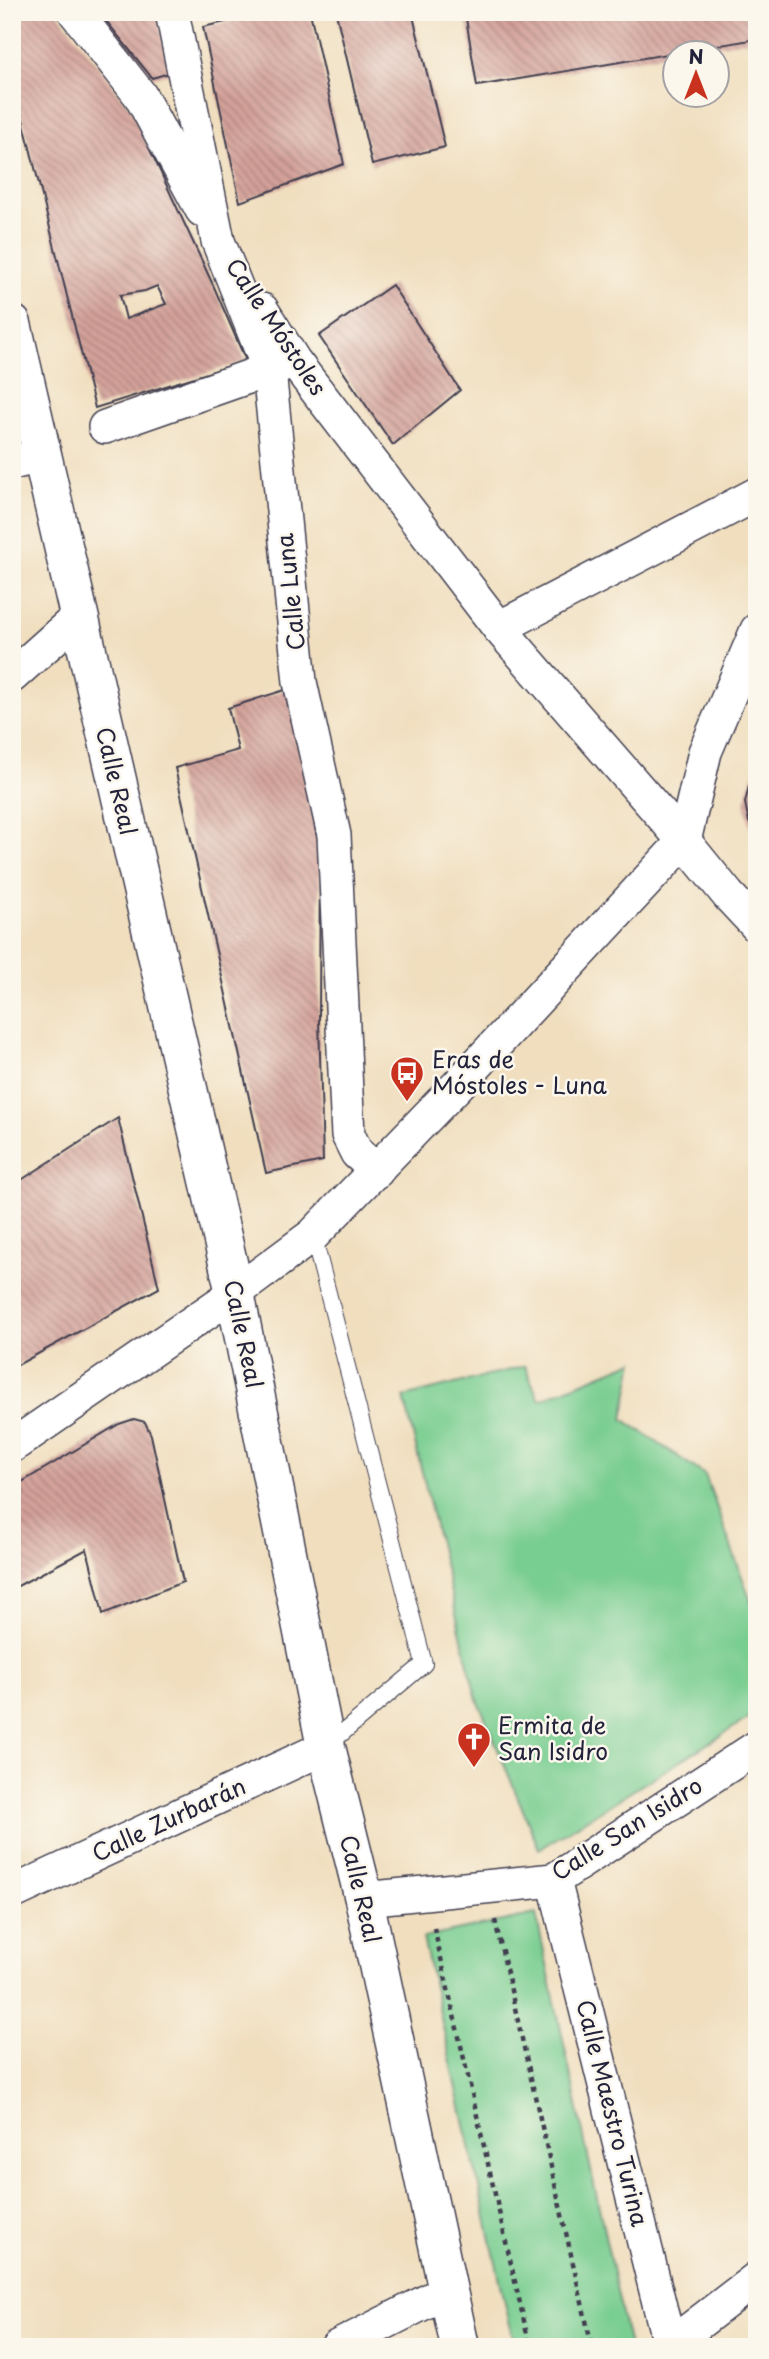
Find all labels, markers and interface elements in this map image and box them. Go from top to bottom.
north arrow [660,38,730,108]
text: N [688,42,704,70]
street label: Calle Móstoles [218,250,336,402]
street label: Calle Luna [266,531,313,652]
street label: Calle Real [88,723,147,838]
place label: Eras de Móstoles - Luna [432,1041,608,1102]
bus stop icon: Eras de Móstoles - Luna [388,1054,426,1103]
street label: Calle Real [216,1276,273,1391]
place label: Ermita de San Isidro [498,1707,608,1768]
church icon: Ermita de San Isidro [455,1720,493,1769]
street label: Calle San Isidro [544,1767,709,1888]
street label: Calle Zurbarán [86,1768,251,1870]
street label: Calle Real [332,1831,391,1946]
street label: Calle Maestro Turina [568,1996,659,2230]

